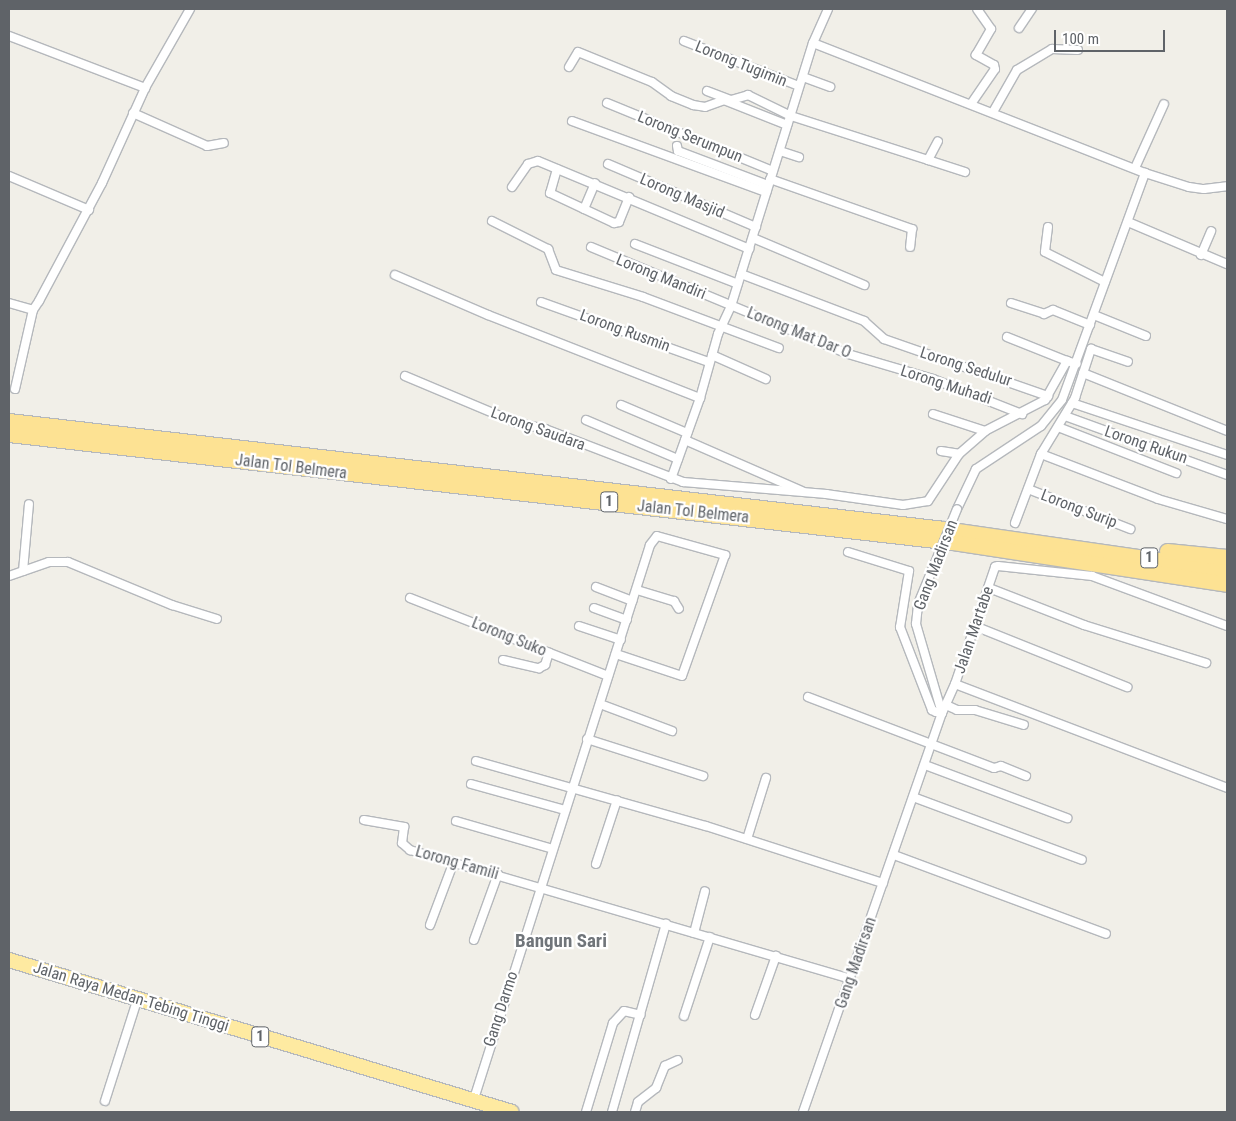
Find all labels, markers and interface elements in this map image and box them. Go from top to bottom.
scale bar [1056,20,1167,52]
text: 100 m [1062,30,1099,48]
street label: Lorong Tugimin [692,37,790,91]
street label: Lorong Serumpun [635,107,745,167]
street label: Lorong Masjid [637,170,727,222]
street label: Lorong Mandiri [613,250,709,304]
street label: Lorong Mat Dar O [744,303,854,363]
street label: Lorong Rusmin [577,306,673,356]
street label: Lorong Sedulur [918,343,1014,391]
street label: Lorong Muhadi [898,361,994,409]
street label: Lorong Saudara [488,403,588,455]
street label: Lorong Rukun [1102,422,1190,468]
street label: Jalan Tol Belmera [234,451,348,483]
street label: Lorong Surip [1038,486,1120,532]
road number: 1 [599,490,619,514]
street label: Jalan Tol Belmera [636,497,750,527]
street label: Gang Madirsan [910,517,962,613]
road number: 1 [1139,546,1159,570]
street label: Jalan Martabe [950,584,998,676]
street label: Lorong Suko [469,613,549,661]
street label: Lorong Famili [413,842,501,884]
street label: Gang Madirsan [831,915,881,1011]
district label: Bangun Sari [515,930,607,952]
street label: Jalan Raya Medan-Tebing Tinggi [31,958,231,1036]
street label: Gang Darmo [480,969,522,1049]
road number: 1 [250,1024,270,1050]

